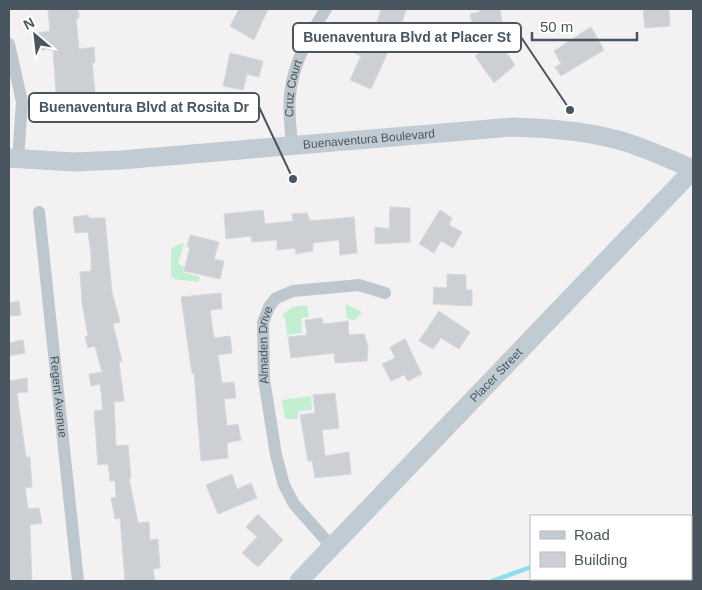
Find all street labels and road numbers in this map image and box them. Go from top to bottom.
street label: Cruz Court [282,57,305,117]
street label: Buenaventura Boulevard [302,127,435,152]
street label: Almaden Drive [256,304,276,385]
street label: Placer Street [467,345,526,405]
street label: Regent Avenue [47,355,70,439]

